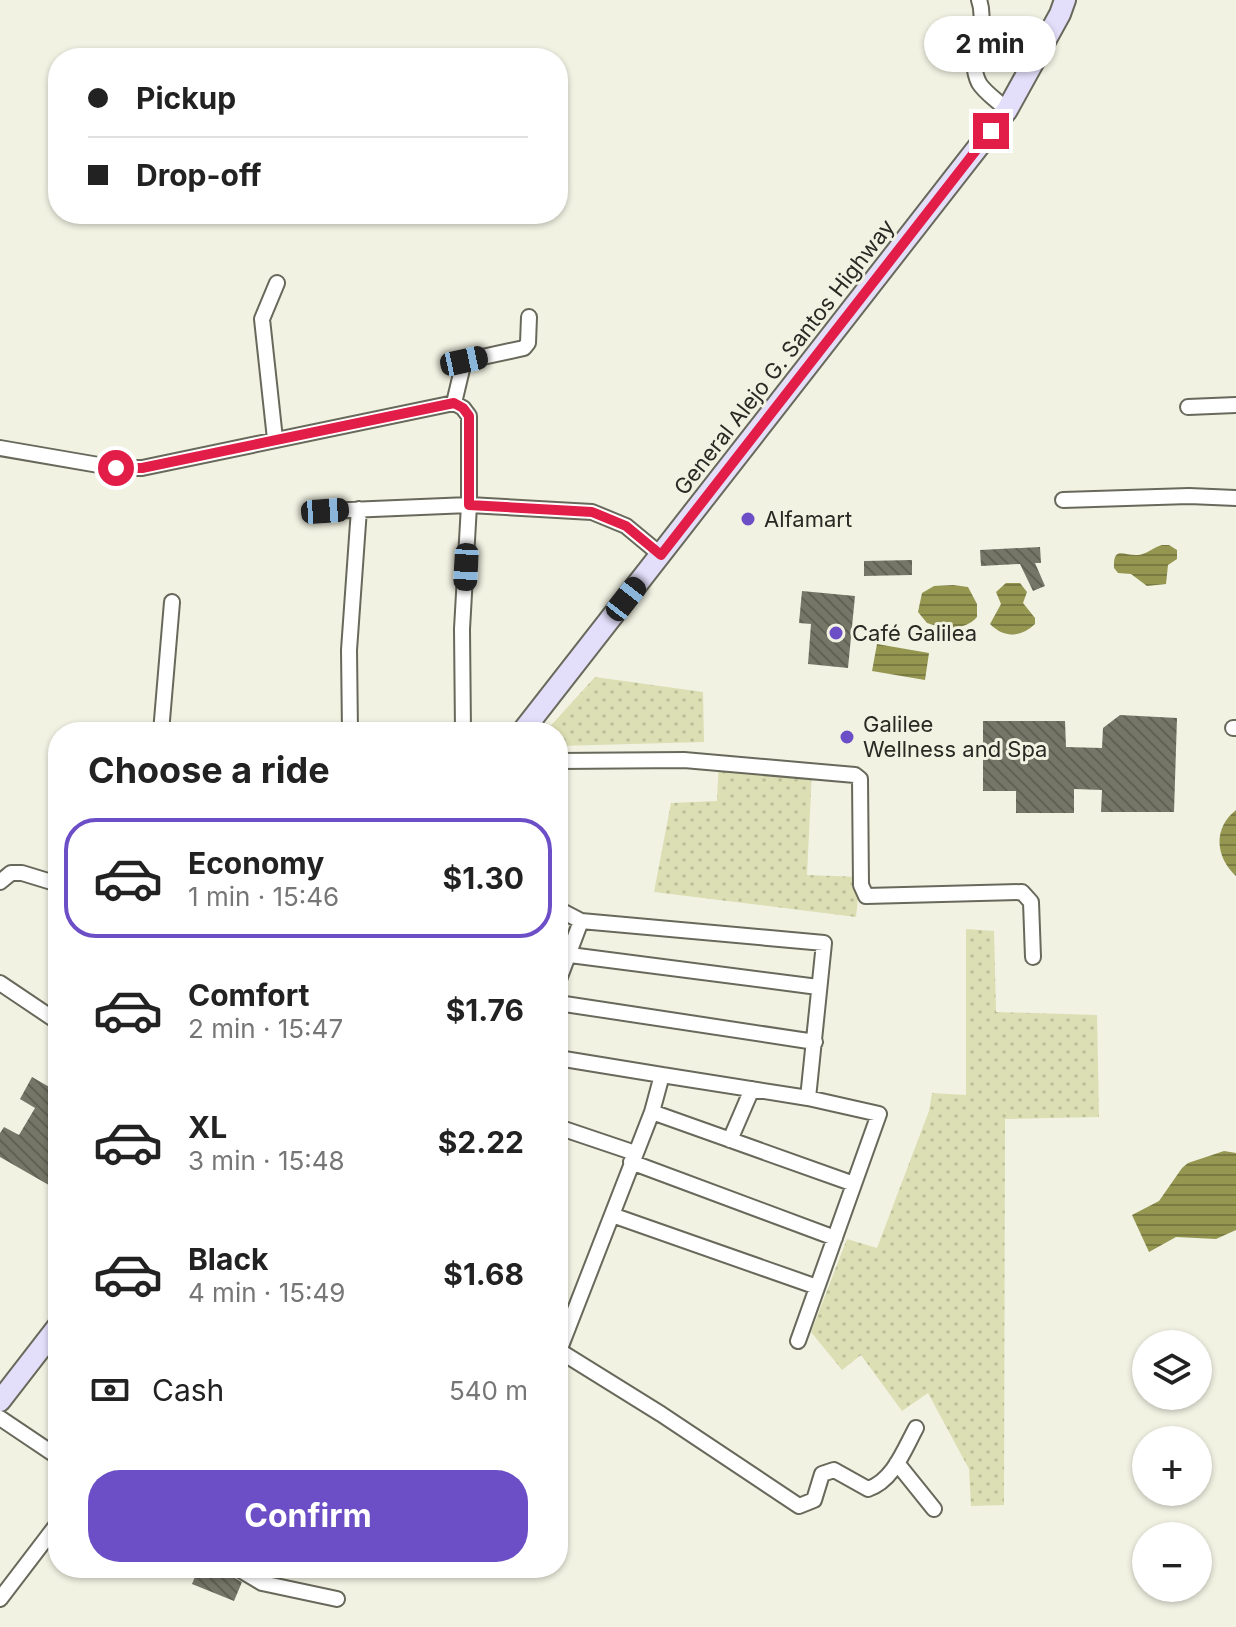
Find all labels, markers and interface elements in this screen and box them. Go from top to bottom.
callout: 2 min [925,15,1057,71]
text: 2 min [955,28,1025,59]
text: Pickup [136,80,236,116]
route end [973,113,1009,149]
text: Drop-off [136,157,262,193]
street label: General Alejo G. Santos Highway [668,214,900,500]
car [438,344,490,378]
route start [98,450,134,486]
car [300,497,350,525]
place label: Alfamart [764,506,852,532]
marker: Alfamart [739,510,757,528]
car [453,542,479,592]
car [602,573,650,625]
place label: Café Galilea [852,620,977,646]
marker: Café Galilea [827,624,845,642]
place label: Galilee Wellness and Spa [863,711,1047,762]
marker: Galilee Wellness and Spa [838,728,856,746]
text: Choose a ride [88,748,330,792]
icon: car [92,842,164,914]
text: Economy [188,845,324,881]
text: $1.30 [442,860,524,896]
text: 1 min · 15:46 [188,881,339,912]
icon: car [92,974,164,1046]
text: Comfort [188,977,309,1013]
text: $1.76 [446,992,524,1028]
text: 2 min · 15:47 [188,1013,343,1044]
icon: car [92,1106,164,1178]
text: XL [188,1109,227,1145]
text: $2.22 [438,1124,524,1160]
text: 3 min · 15:48 [188,1145,345,1176]
icon: car [92,1238,164,1310]
text: Black [188,1241,268,1277]
text: $1.68 [443,1256,524,1292]
text: 4 min · 15:49 [188,1277,345,1308]
map controls [1132,1330,1212,1602]
button: layers [1132,1330,1212,1410]
icon: cash [88,1368,132,1412]
text: Cash [152,1372,224,1408]
text: 540 m [449,1375,528,1406]
button: + [1132,1426,1212,1506]
button: Confirm [88,1470,528,1562]
button: − [1132,1522,1212,1602]

